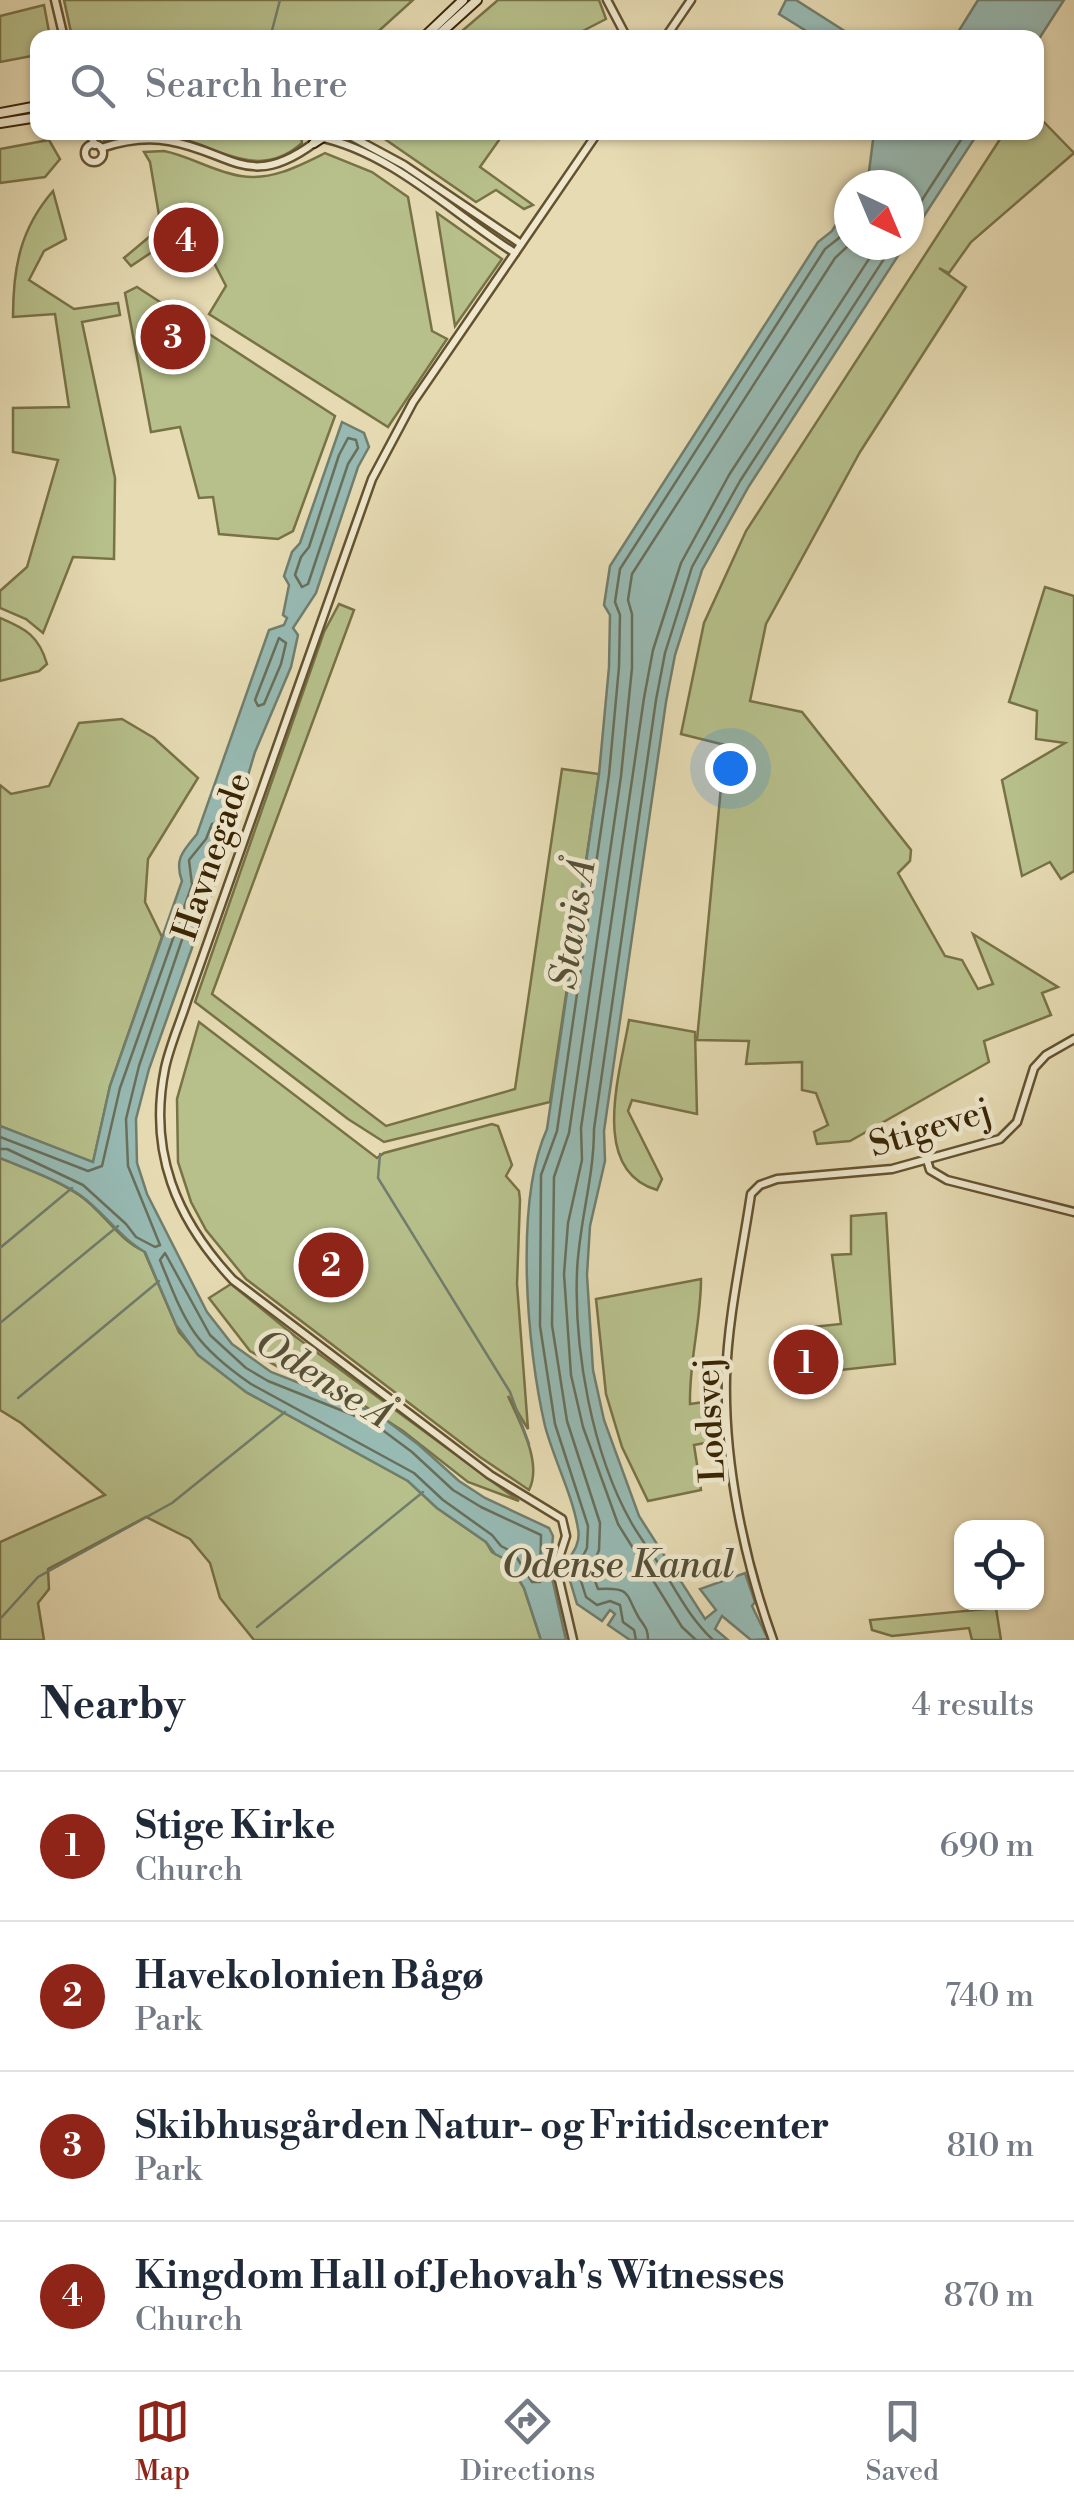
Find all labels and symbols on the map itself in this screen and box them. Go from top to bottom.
north arrow [834,170,924,260]
pin: 4 [154,202,218,278]
pin: 3 [140,300,206,374]
your location [705,743,756,794]
street label: Havnegade [164,767,261,946]
water label: Stavis Å [536,854,607,992]
street label: Stigevej [864,1090,997,1167]
pin: 2 [298,1228,364,1302]
water label: Odense Å [247,1316,404,1440]
pin: 1 [774,1324,838,1400]
street label: Lodsvej [686,1356,735,1483]
water label: Odense Kanal [502,1542,734,1589]

